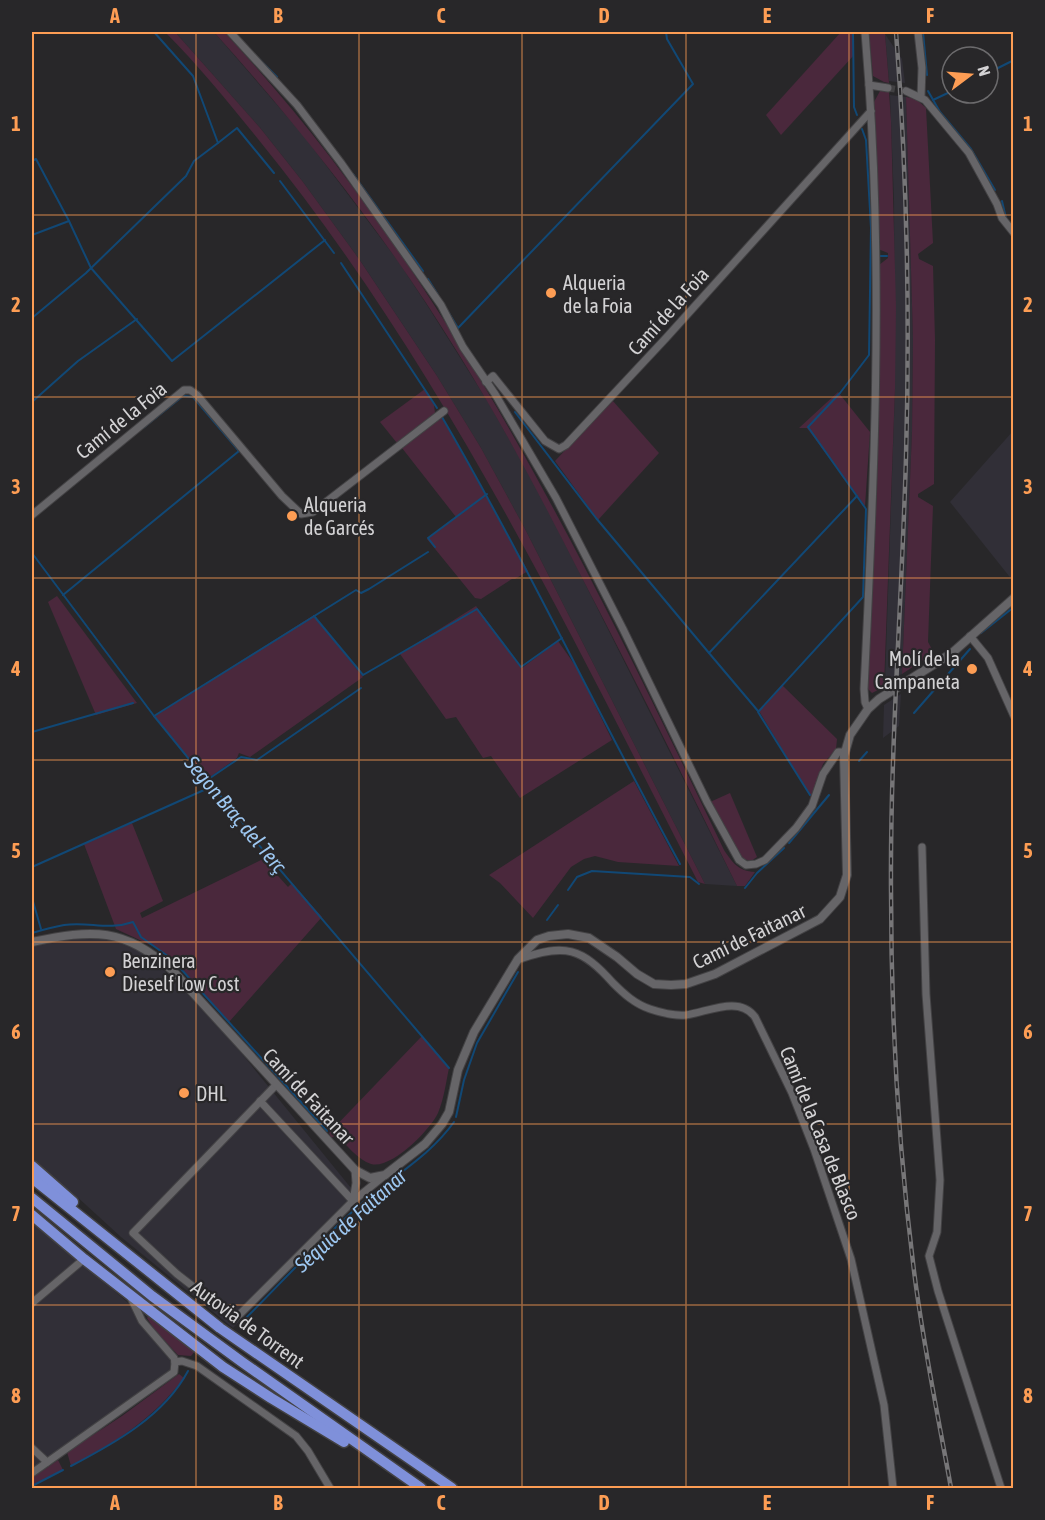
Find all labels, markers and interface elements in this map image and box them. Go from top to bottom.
text: A [109,4,120,27]
text: B [273,4,283,27]
text: C [437,4,446,27]
text: D [598,4,610,27]
text: E [763,4,772,27]
text: F [926,4,934,27]
north arrow [940,45,1000,105]
text: N [974,64,994,78]
text: 1 [11,112,21,135]
text: 1 [1023,112,1033,135]
street label: Camí de la Foia [623,263,713,359]
place label: Alqueria de la Foia [563,271,633,317]
marker: Alqueria de la Foia [544,286,558,300]
text: 2 [11,293,21,316]
text: 2 [1023,293,1033,316]
street label: Camí de la Foia [71,377,171,463]
text: 3 [11,475,21,498]
text: 3 [1023,475,1033,498]
place label: Alqueria de Garcés [304,493,375,539]
marker: Alqueria de Garcés [285,509,299,523]
place label: Molí de la Campaneta [875,647,960,693]
text: 4 [10,657,21,680]
text: 4 [1022,657,1033,680]
marker: Molí de la Campaneta [965,662,979,676]
water label: Segon Braç del Terç [180,750,293,878]
text: 5 [11,839,21,862]
text: 5 [1023,839,1033,862]
street label: Camí de Faitanar [689,898,810,973]
place label: Benzinera Dieself Low Cost [122,949,240,995]
marker: Benzinera Dieself Low Cost [103,965,117,979]
text: 6 [11,1020,21,1043]
text: 6 [1023,1020,1033,1043]
street label: Camí de Faitanar [259,1043,360,1150]
street label: Camí de la Casa de Blasco [776,1043,866,1223]
place label: DHL [196,1082,227,1105]
marker: DHL [177,1086,191,1100]
water label: Séquia de Faitanar [288,1163,411,1277]
text: 7 [11,1202,21,1225]
text: 7 [1023,1202,1033,1225]
street label: Autovia de Torrent [187,1275,309,1373]
text: 8 [11,1384,21,1407]
text: 8 [1023,1384,1033,1407]
text: A [109,1491,120,1514]
text: B [273,1491,283,1514]
text: C [437,1491,446,1514]
text: D [598,1491,610,1514]
text: E [763,1491,772,1514]
text: F [926,1491,934,1514]

